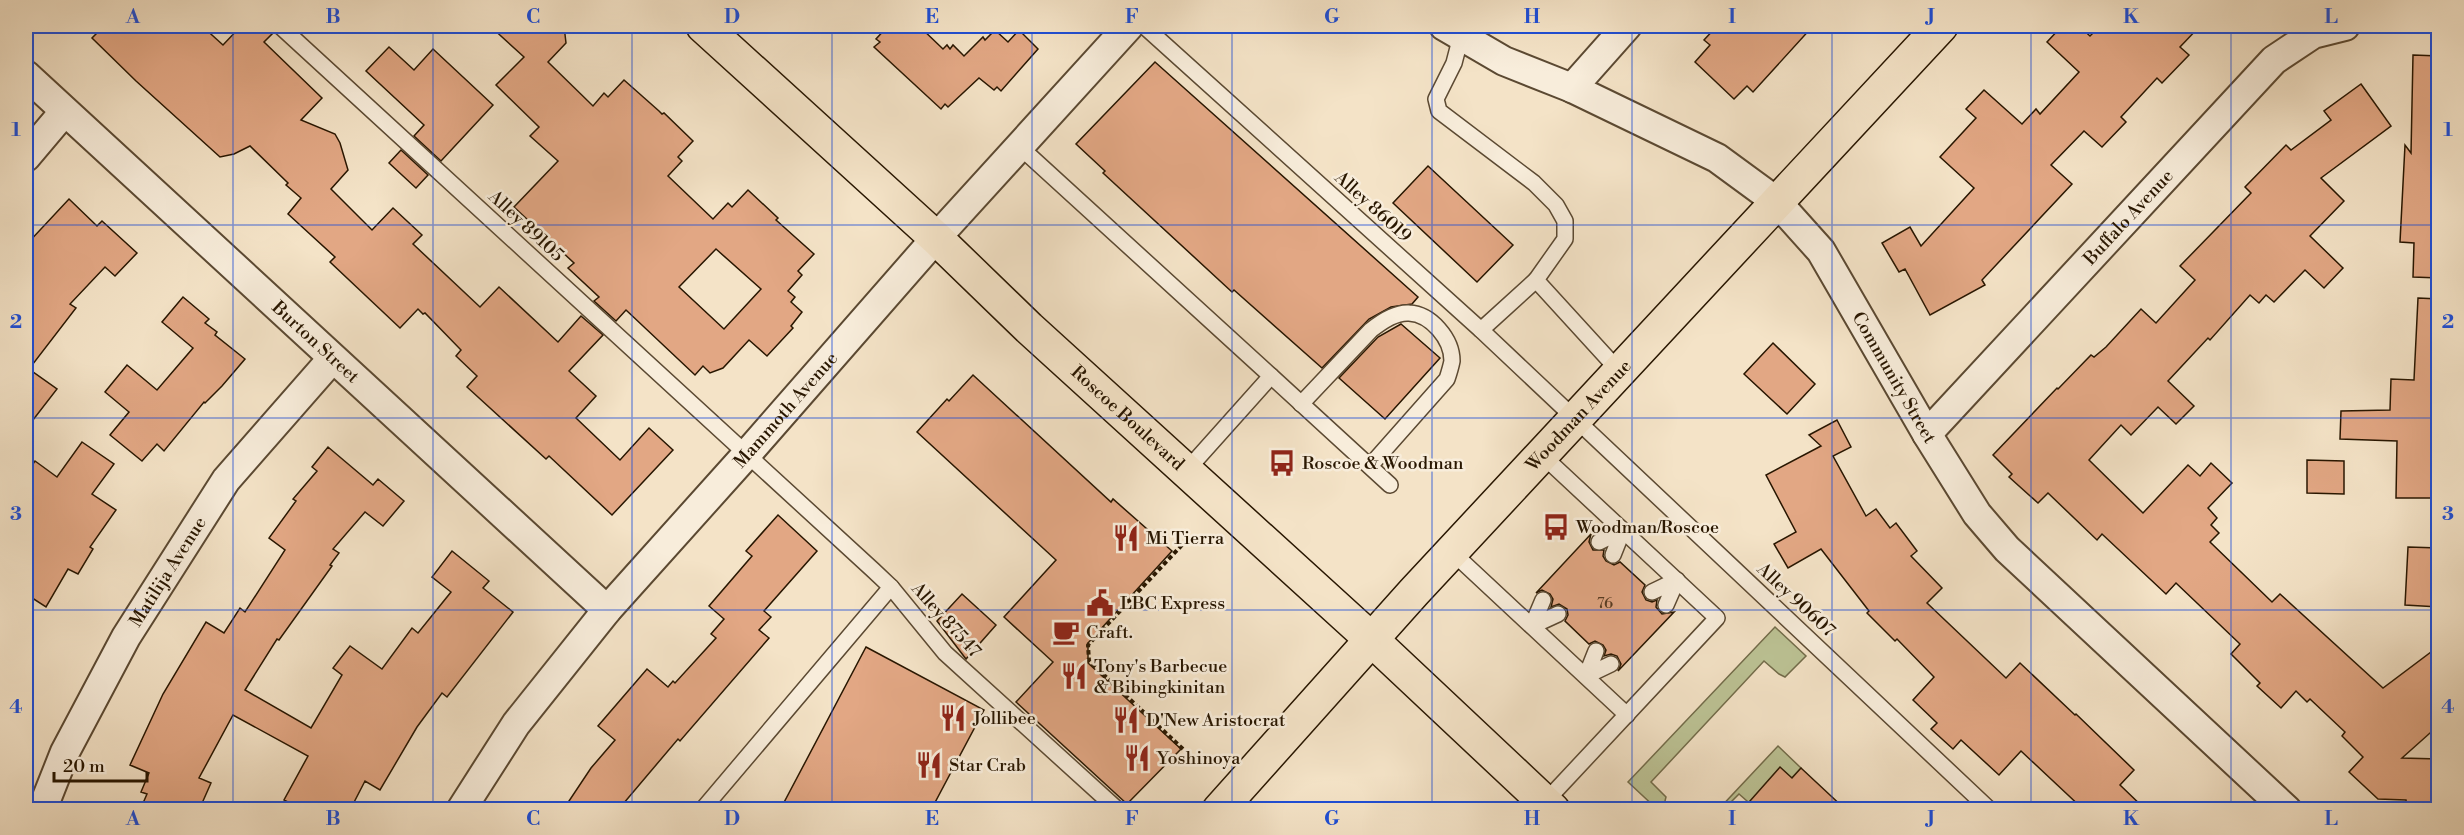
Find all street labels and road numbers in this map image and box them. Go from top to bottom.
street label: Buffalo Avenue [2078,164,2178,270]
street label: Alley 86019 [1329,166,1416,248]
street label: Alley 89105 [483,185,569,267]
street label: Burton Street [267,295,365,388]
street label: Community Street [1847,307,1942,448]
street label: Mammoth Avenue [728,347,843,473]
street label: Woodman Avenue [1520,355,1636,477]
street label: Roscoe Boulevard [1066,360,1190,476]
street label: Matilija Avenue [124,512,211,631]
street label: Alley 90607 [1751,557,1840,642]
street label: Alley 87547 [906,577,986,662]

